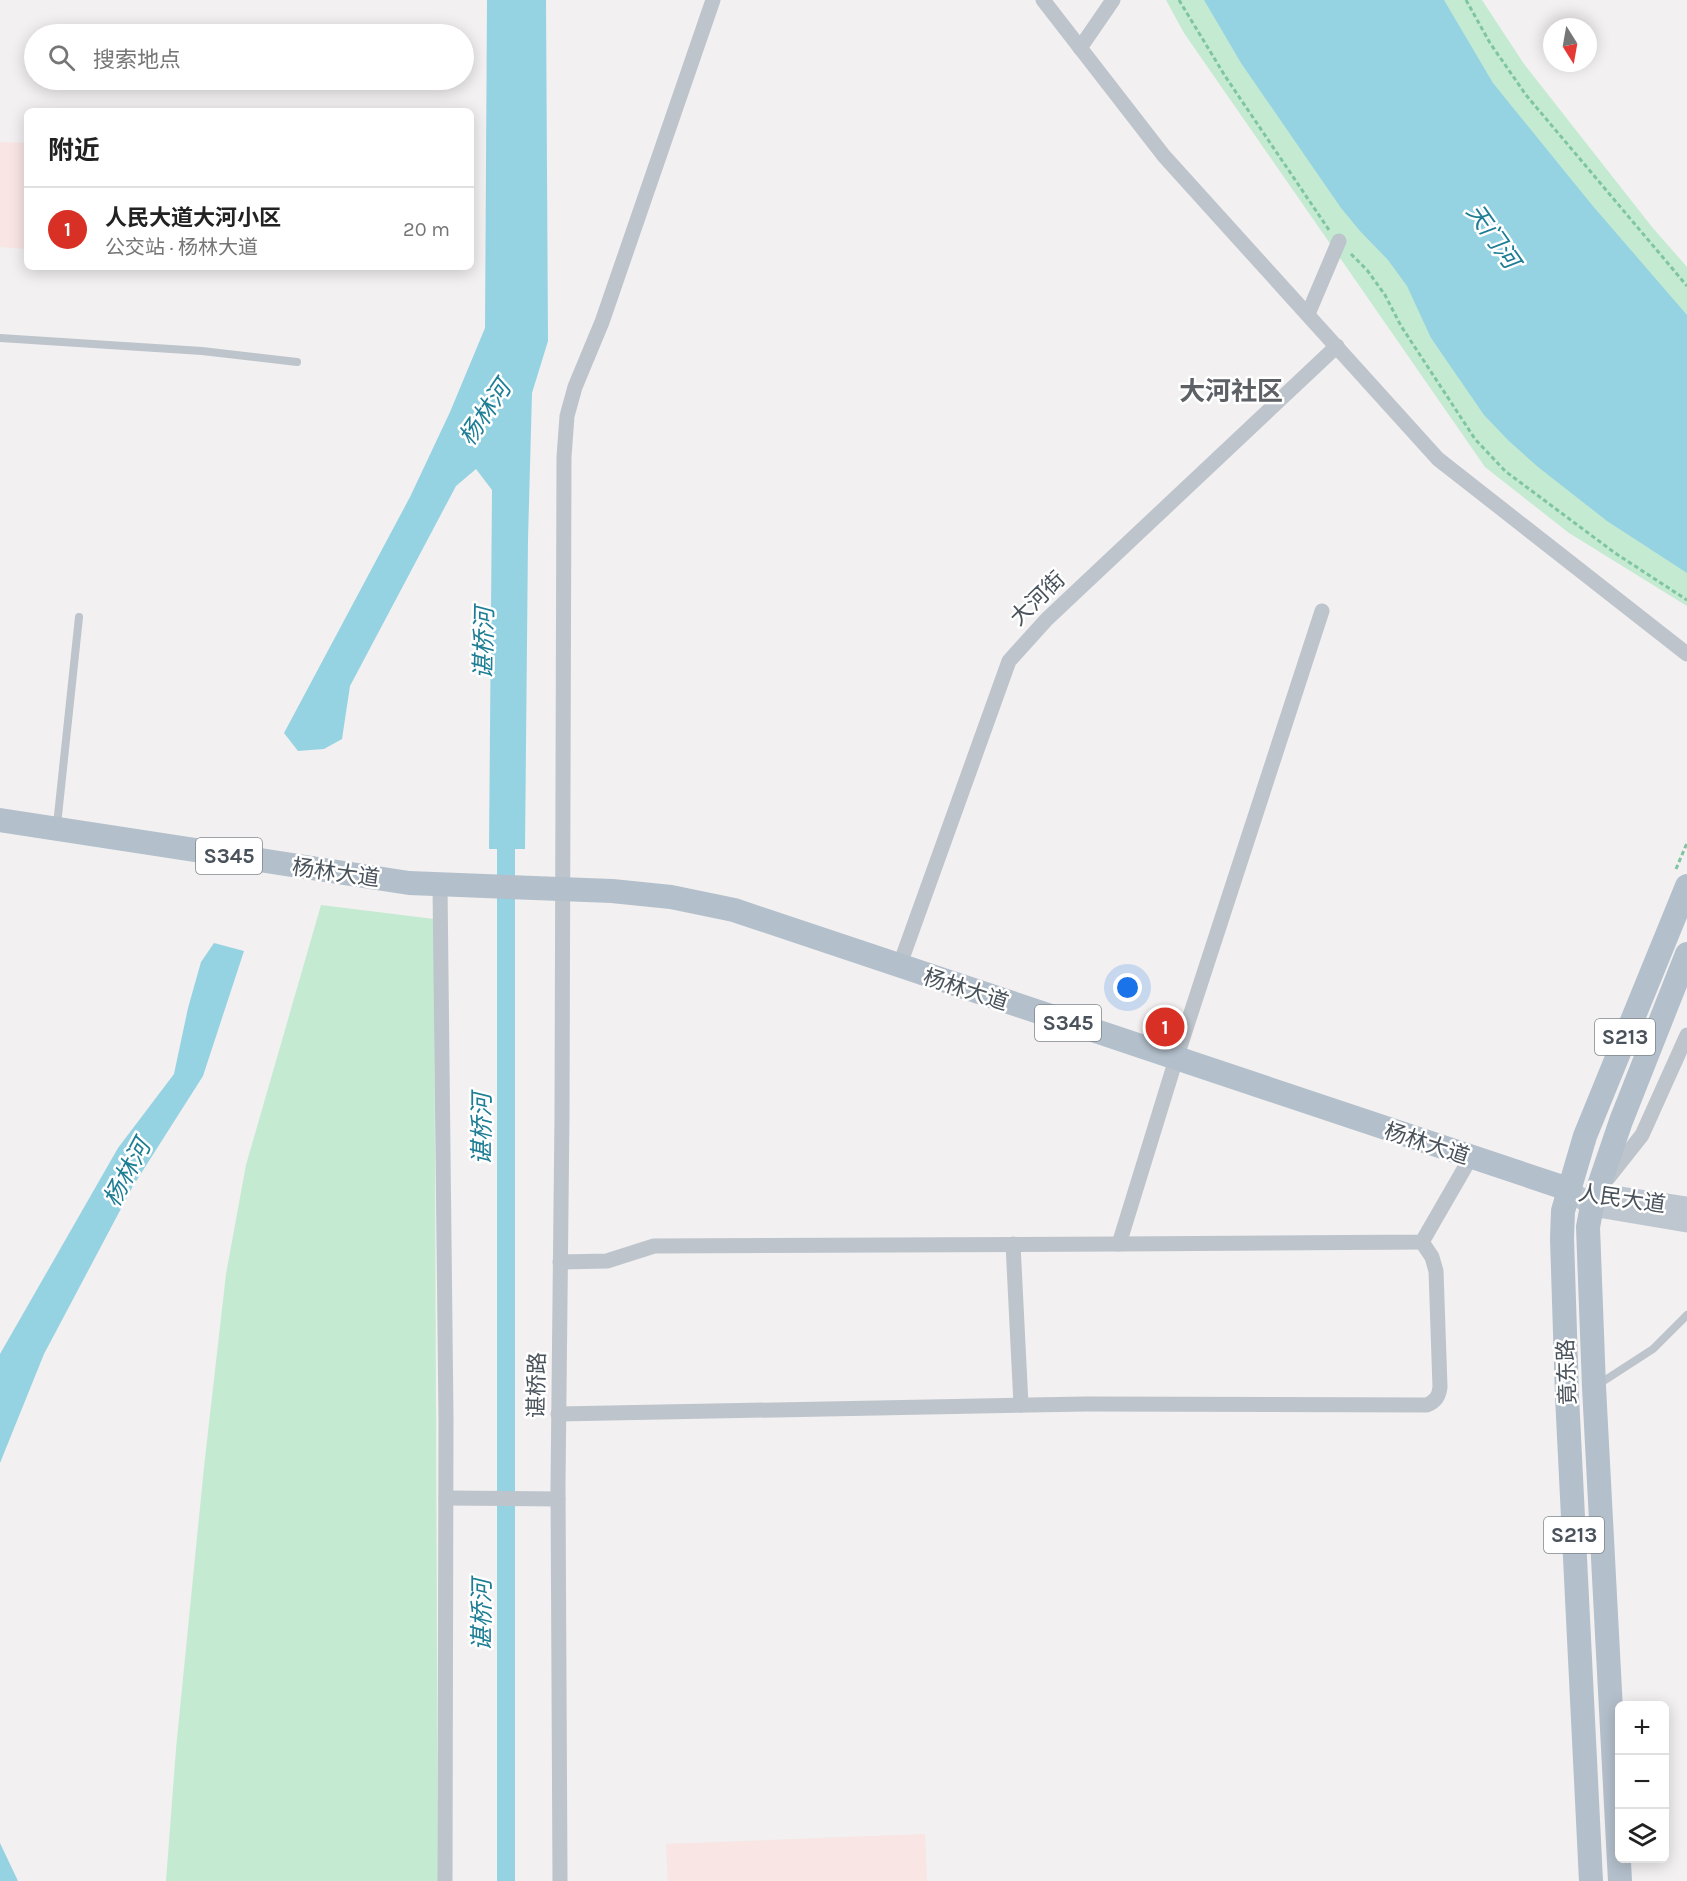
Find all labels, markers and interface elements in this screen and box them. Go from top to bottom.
north arrow [1543,18,1597,72]
search box [24,24,474,90]
icon: search [45,41,78,74]
text: 搜索地点 [93,47,181,73]
text: 附近 [48,135,100,166]
water label: 天门河 [1461,198,1527,277]
text: 人民大道大河小区 [105,205,281,231]
text: 1 [64,218,71,241]
text: 20 m [403,218,450,241]
text: 公交站 · 杨林大道 [105,236,258,259]
water label: 杨林河 [453,372,519,451]
district label: 大河社区 [1179,376,1283,407]
street label: 大河街 [1005,566,1070,631]
water label: 谌桥河 [469,603,499,679]
road number: S345 [196,838,262,874]
street label: 杨林大道 [290,854,381,892]
street label: 杨林大道 [920,964,1012,1016]
your location [1113,973,1142,1002]
pin: 1 [1146,1004,1184,1050]
road number: S345 [1035,1005,1101,1041]
road number: S213 [1595,1019,1655,1055]
water label: 谌桥河 [468,1089,496,1165]
street label: 杨林大道 [1381,1118,1473,1170]
water label: 杨林河 [98,1131,158,1211]
street label: 人民大道 [1576,1180,1667,1218]
street label: 竟东路 [1553,1339,1581,1405]
street label: 谌桥路 [523,1352,551,1418]
road number: S213 [1544,1517,1604,1553]
water label: 谌桥河 [468,1575,496,1651]
map controls [1615,1701,1669,1863]
button: + [1615,1701,1669,1755]
button: − [1615,1755,1669,1809]
button: layers [1615,1809,1669,1863]

